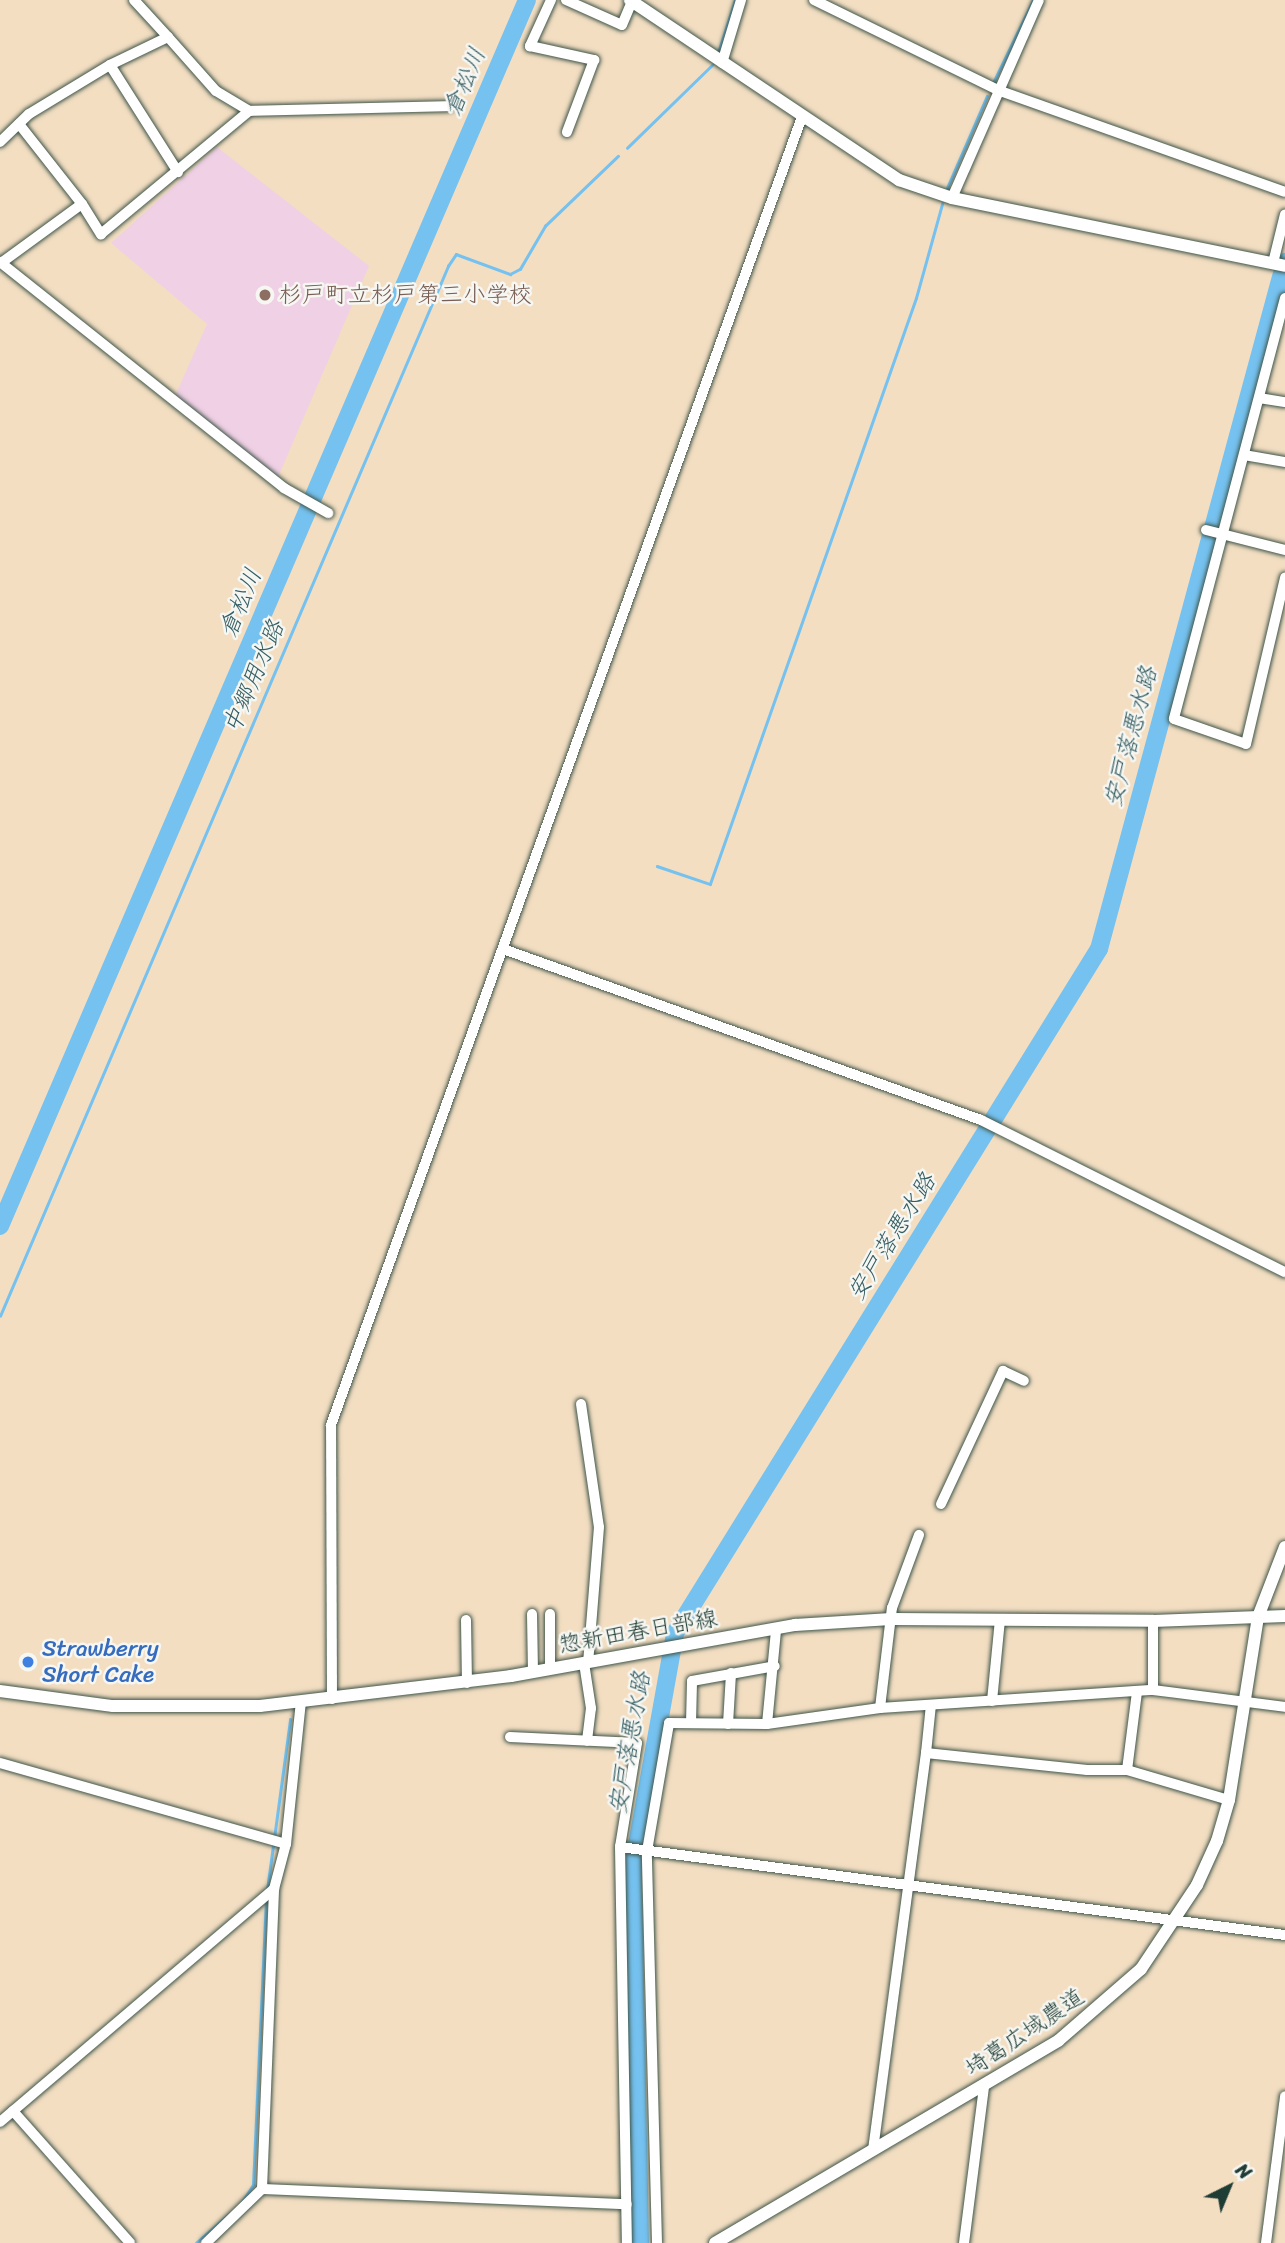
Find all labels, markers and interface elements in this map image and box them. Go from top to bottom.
water label: 倉松川 [438,43,492,121]
place label: 杉戸町立杉戸第三小学校 [279,281,532,309]
marker: 杉戸町立杉戸第三小学校 [257,287,273,303]
water label: 倉松川 [214,564,268,642]
water label: 中郷用水路 [217,616,291,738]
water label: 安戸落悪水路 [1098,664,1164,810]
water label: 安戸落悪水路 [842,1168,942,1306]
street label: 惣新田春日部線 [556,1604,720,1660]
place label: Strawberry Short Cake [42,1635,159,1689]
marker: Strawberry Short Cake [20,1654,36,1670]
water label: 安戸落悪水路 [603,1670,657,1816]
street label: 埼葛広域農道 [960,1983,1090,2083]
north arrow [1194,2152,1264,2222]
text: N [1228,2155,1260,2188]

